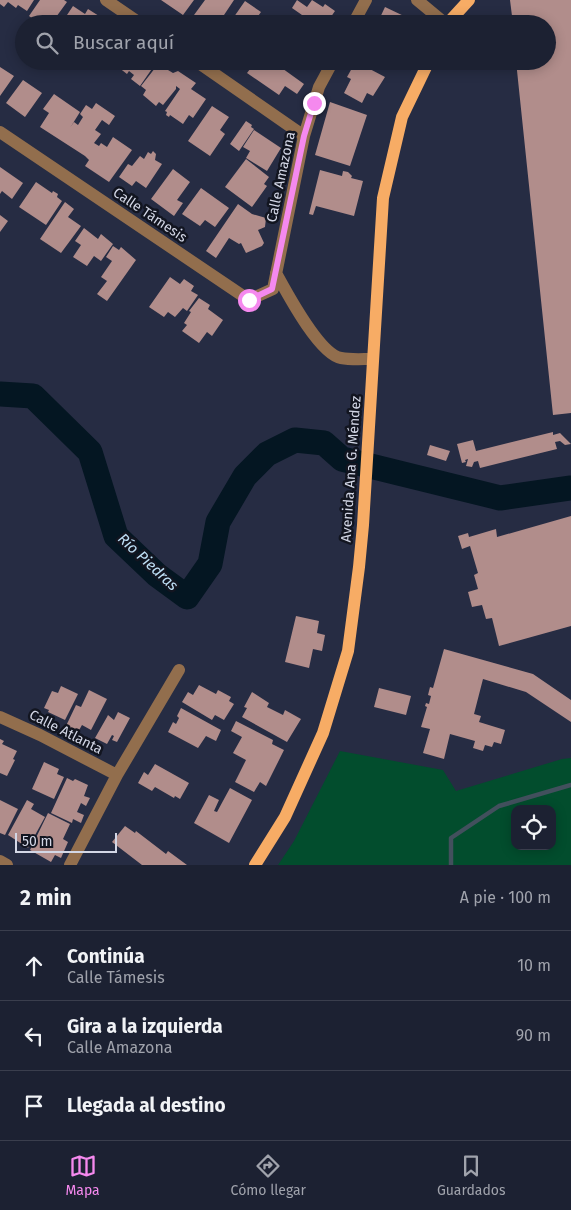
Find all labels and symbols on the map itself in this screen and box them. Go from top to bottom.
route end [303,92,326,115]
street label: Calle Amazona [263,130,299,224]
street label: Calle Támesis [110,184,191,246]
route start [238,289,261,312]
street label: Avenida Ana G. Méndez [337,395,365,543]
water label: Río Piedras [114,530,182,594]
street label: Calle Atlanta [26,706,106,758]
scale bar [15,830,118,853]

